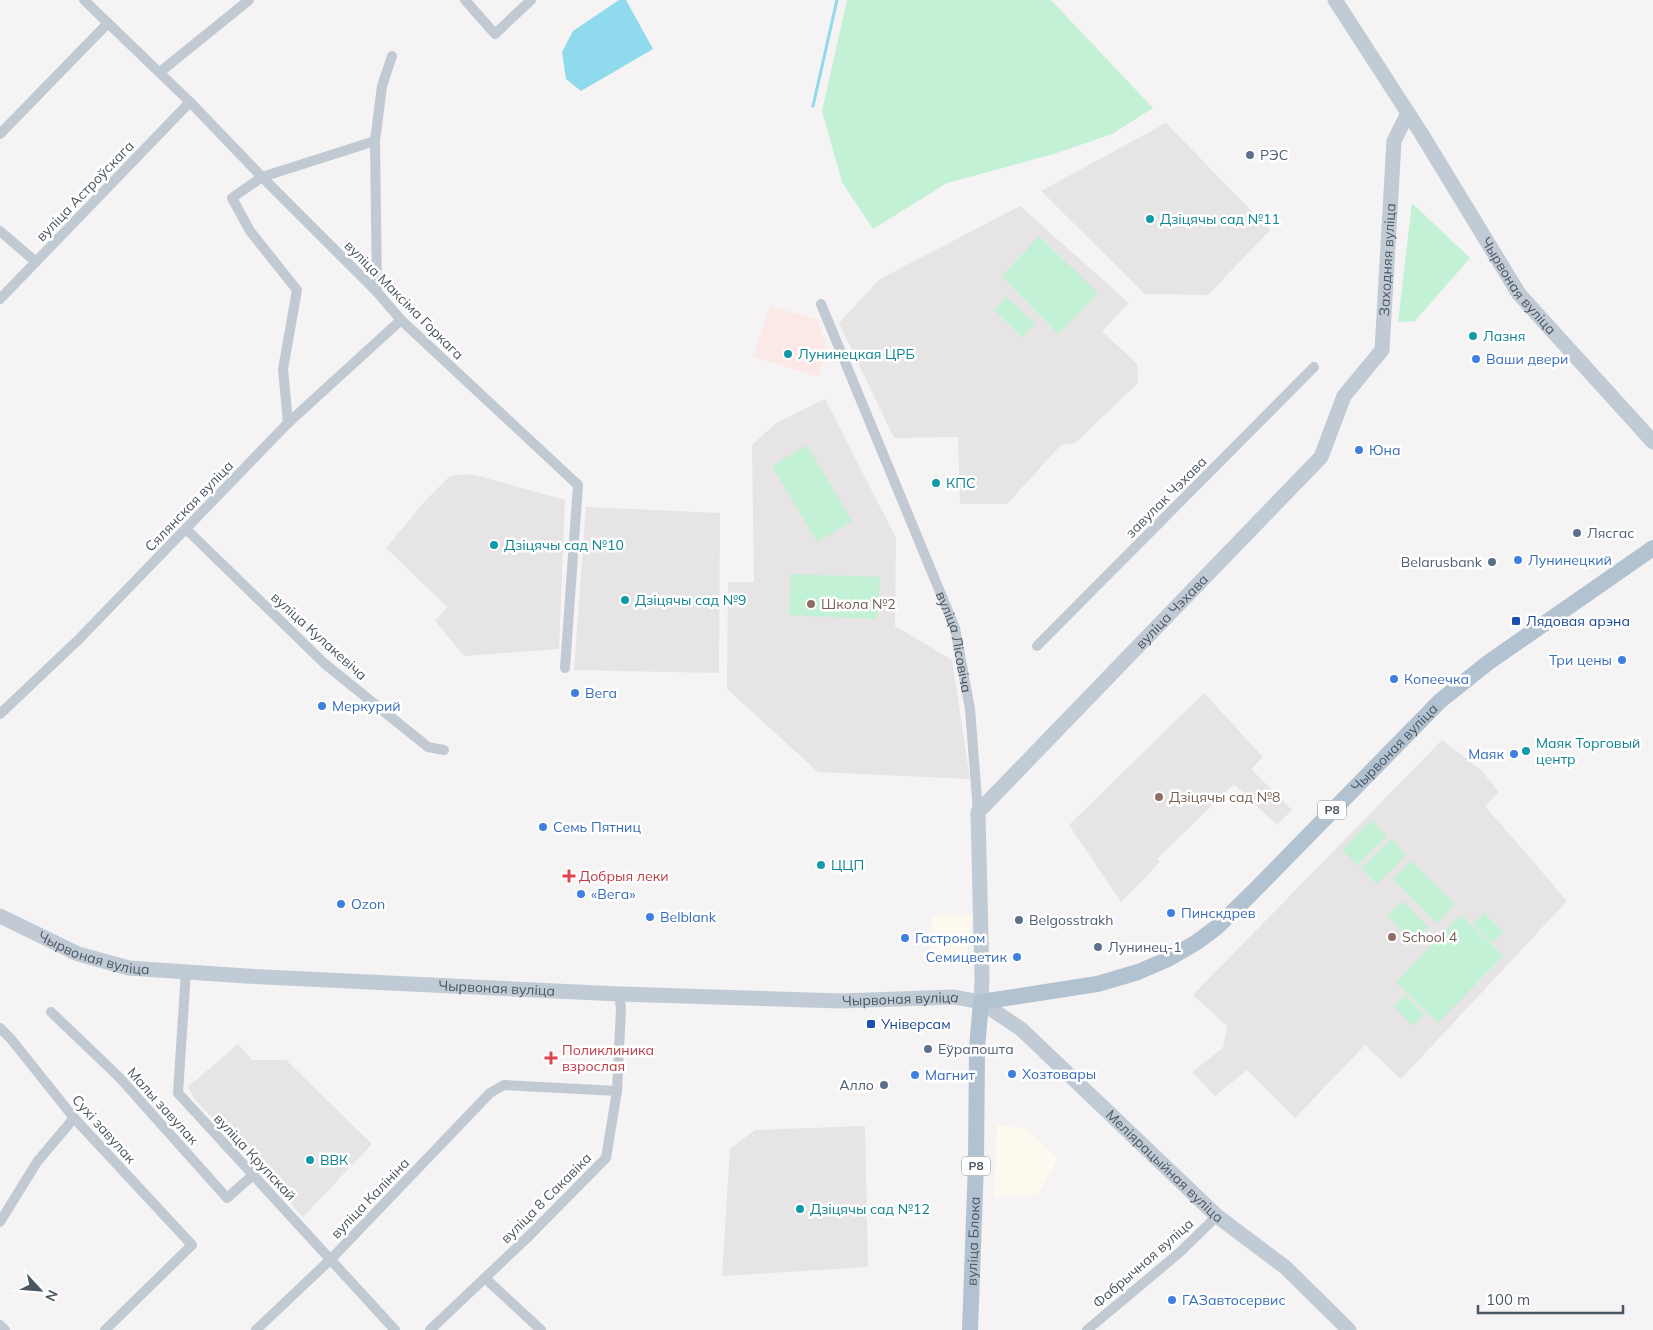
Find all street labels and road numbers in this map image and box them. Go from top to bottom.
street label: вуліца Астроўскага [32,137,138,245]
street label: Заходняя вуліца [1375,203,1399,317]
street label: Чырвоная вуліца [1477,234,1560,338]
street label: вуліца Максіма Горкага [341,237,467,363]
street label: завулак Чэхава [1122,453,1210,541]
street label: Сялянская вуліца [141,457,237,555]
street label: вуліца Чэхава [1132,570,1212,652]
street label: вуліца Кулакевіча [267,588,371,684]
street label: вуліца Лісовіча [932,589,976,694]
street label: Чырвоная вуліца [1347,700,1442,796]
road number: Р8 [1318,800,1346,820]
street label: Чырвоная вуліца [35,927,150,978]
street label: Чырвоная вуліца [438,976,555,1000]
street label: Чырвоная вуліца [842,987,960,1010]
street label: Малы завулак [124,1064,203,1149]
street label: Сухі завулак [68,1091,140,1168]
street label: Меліярацыйная вуліца [1102,1106,1227,1227]
street label: вуліца Крупскай [210,1110,300,1204]
street label: вуліца 8 Сакавіка [497,1149,595,1247]
street label: вуліца Калініна [327,1154,413,1242]
road number: Р8 [962,1156,990,1176]
street label: вуліца Блока [963,1196,984,1286]
street label: Фабрычная вуліца [1089,1214,1197,1312]

